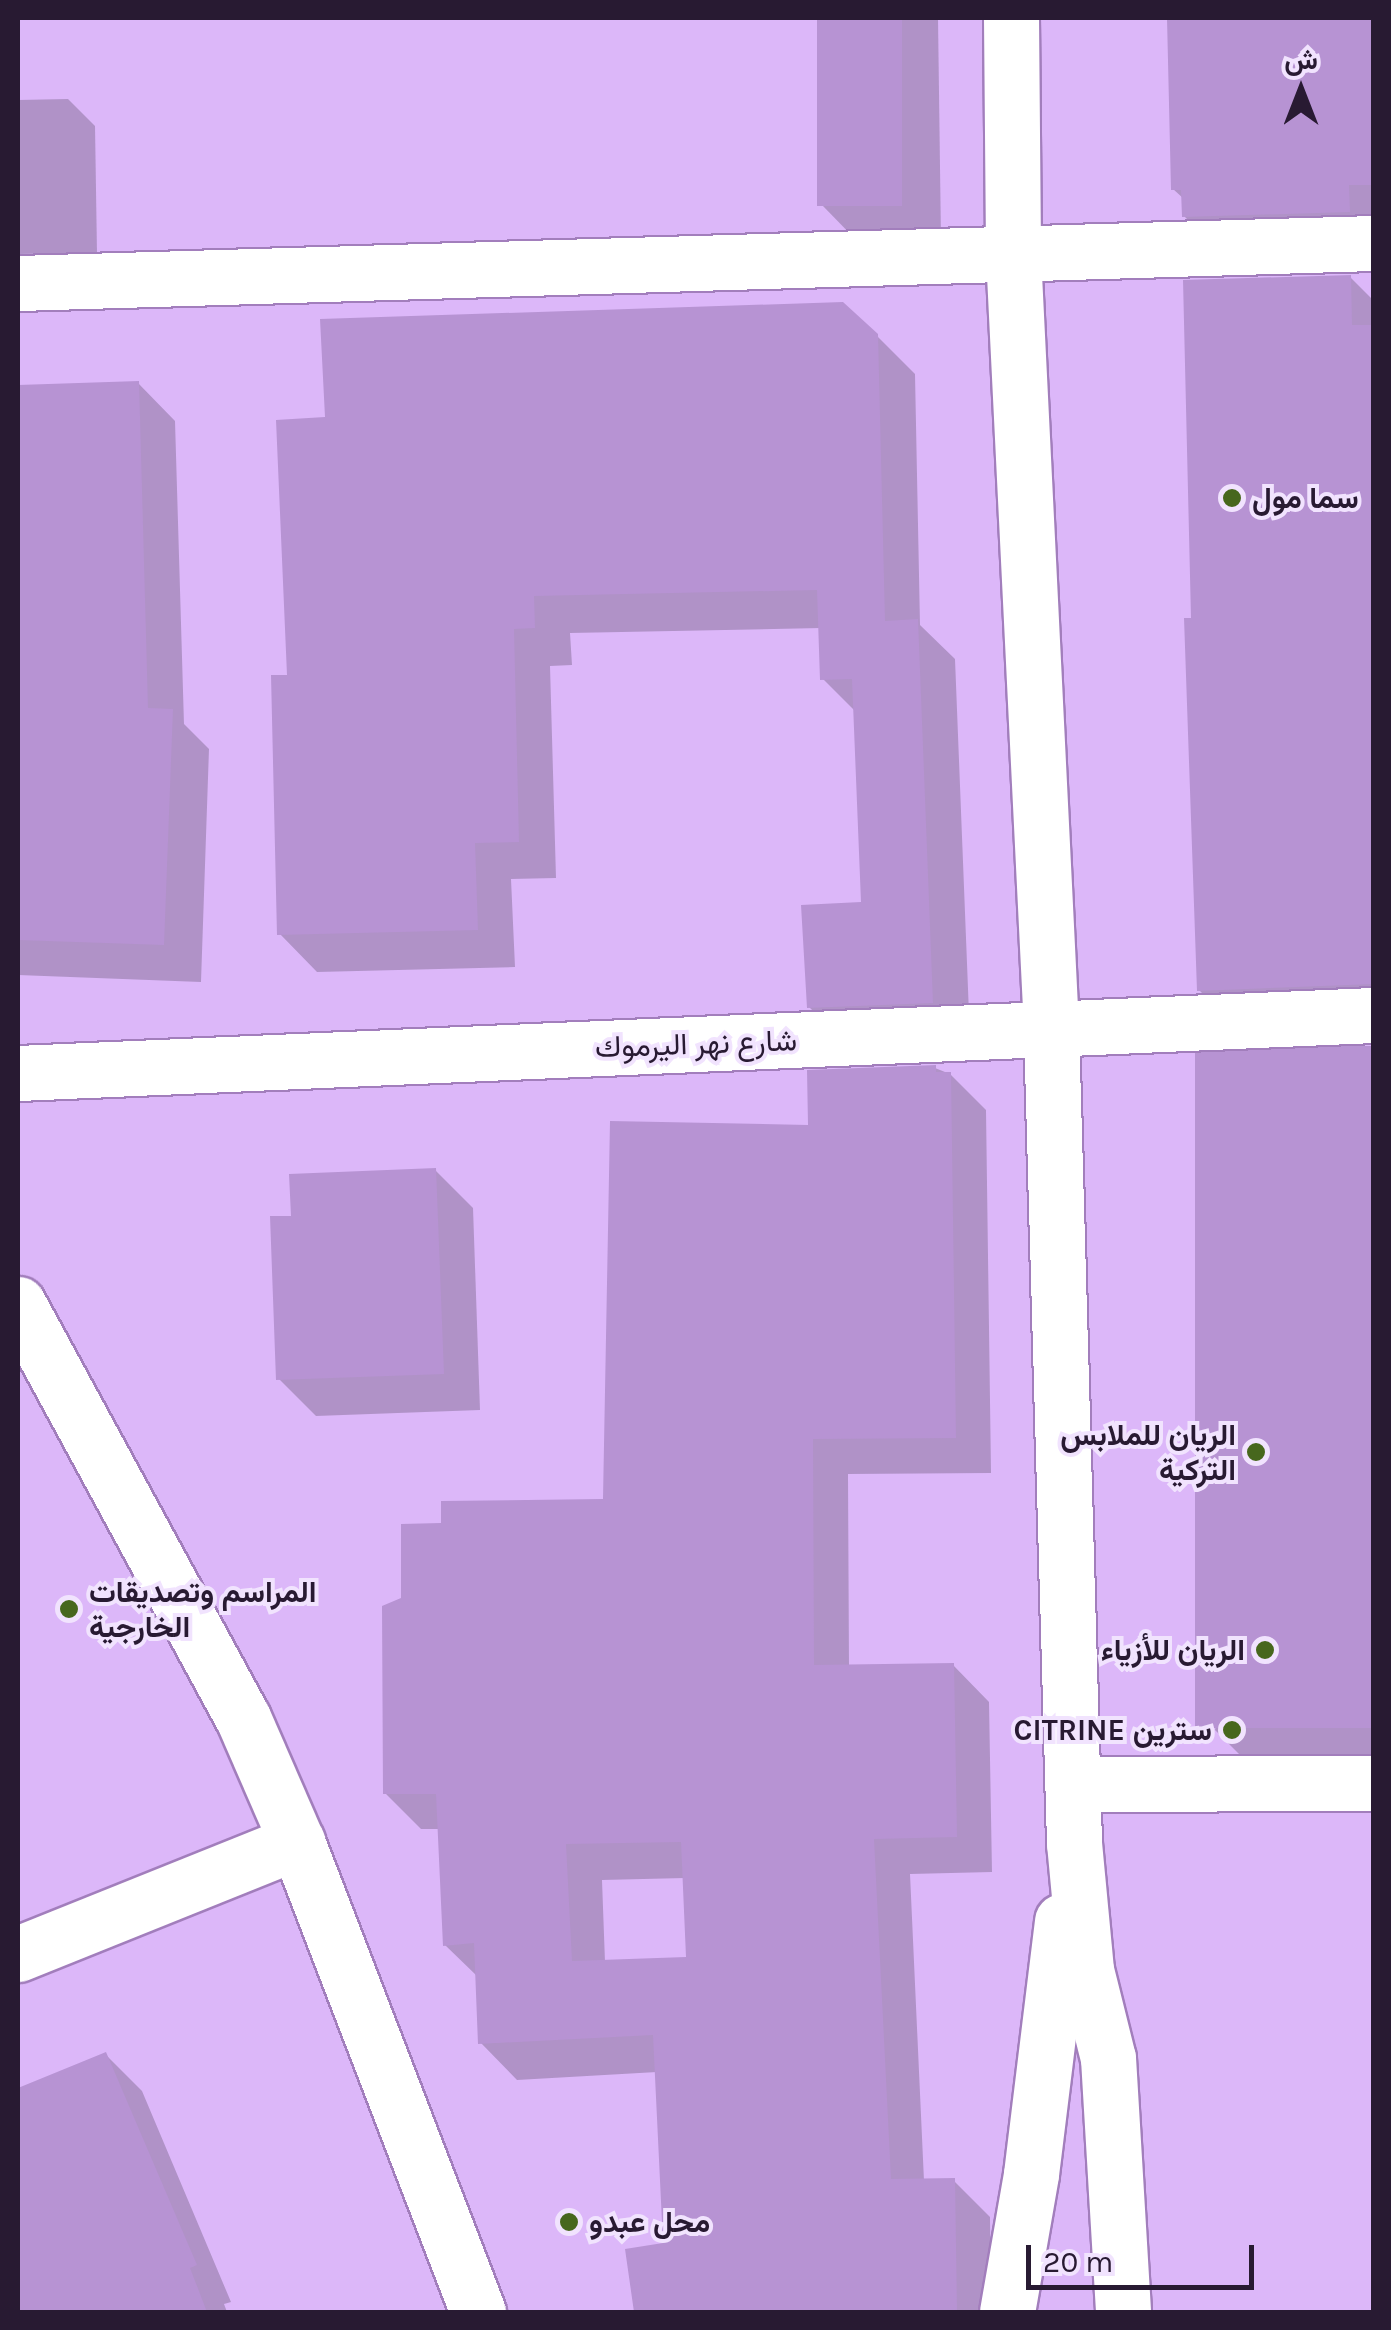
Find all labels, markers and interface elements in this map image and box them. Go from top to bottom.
north arrow [1251,40,1351,140]
text: ش [1284,43,1318,76]
place label: سما مول [1252,480,1359,516]
marker: سما مول [1221,487,1243,509]
street label: شارع نهر اليرموك [594,1022,798,1066]
place label: الريان للملابس التركية [1060,1417,1236,1488]
marker: الريان للملابس التركية [1245,1441,1267,1463]
place label: المراسم وتصديقات الخارجية [89,1574,317,1644]
marker: المراسم وتصديقات الخارجية [58,1598,80,1620]
place label: الريان للأزياء [1101,1632,1245,1668]
marker: الريان للأزياء [1254,1639,1276,1661]
place label: CITRINE سترين [1014,1712,1212,1748]
marker: CITRINE سترين [1221,1719,1243,1741]
place label: محل عبدو [589,2204,710,2240]
marker: محل عبدو [558,2211,580,2233]
scale bar [1031,2225,1258,2287]
text: 20 m [1043,2244,1113,2280]

